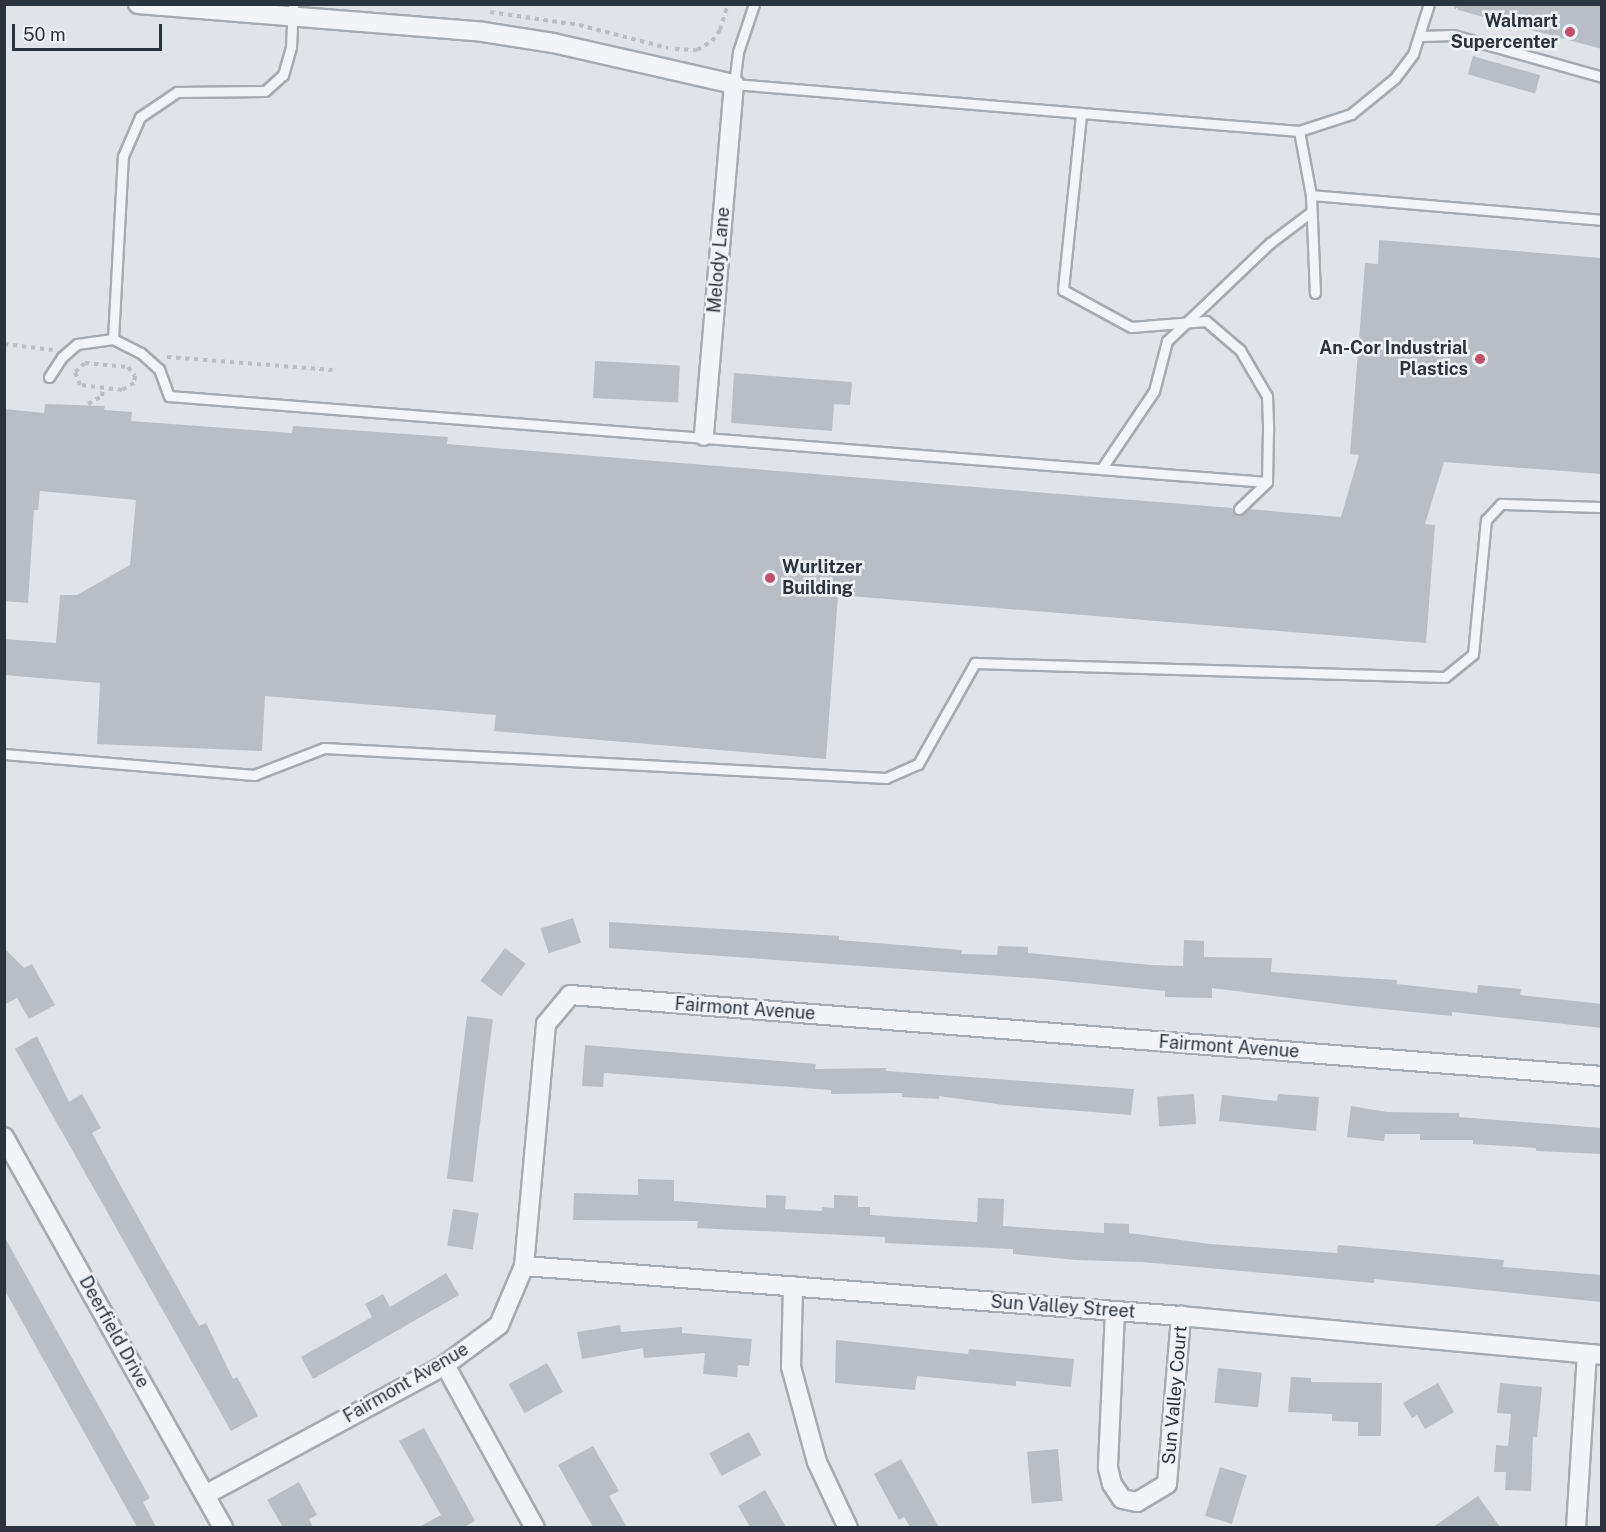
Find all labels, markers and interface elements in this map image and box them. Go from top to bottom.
place label: Walmart Supercenter [1451,11,1558,54]
scale bar [15,12,165,50]
text: 50 m [23,24,66,45]
marker: Walmart Supercenter [1563,25,1577,39]
street label: Melody Lane [704,206,734,314]
place label: An-Cor Industrial Plastics [1319,338,1468,380]
marker: An-Cor Industrial Plastics [1473,352,1487,366]
place label: Wurlitzer Building [782,557,862,600]
marker: Wurlitzer Building [763,571,777,585]
street label: Fairmont Avenue [674,993,816,1025]
street label: Fairmont Avenue [1158,1031,1300,1063]
street label: Deerfield Drive [74,1272,154,1392]
street label: Sun Valley Street [990,1291,1136,1323]
street label: Sun Valley Court [1158,1324,1192,1466]
street label: Fairmont Avenue [340,1338,472,1428]

